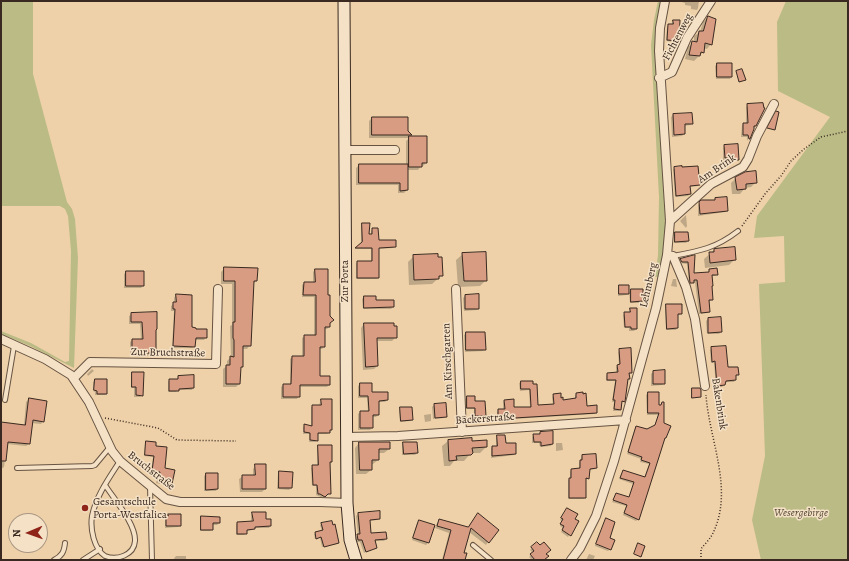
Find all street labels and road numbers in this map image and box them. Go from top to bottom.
street label: Fichtenweg [660,11,696,63]
street label: Am Brink [696,152,738,186]
street label: Zur Porta [338,260,352,302]
street label: Lehmberg [637,261,661,309]
street label: Am Kirschgarten [440,323,456,399]
street label: Zur Bruchstraße [131,346,205,360]
street label: Bakenbrink [708,377,730,431]
street label: Bäckerstraße [455,410,515,428]
street label: Bruchstraße [125,449,177,493]

